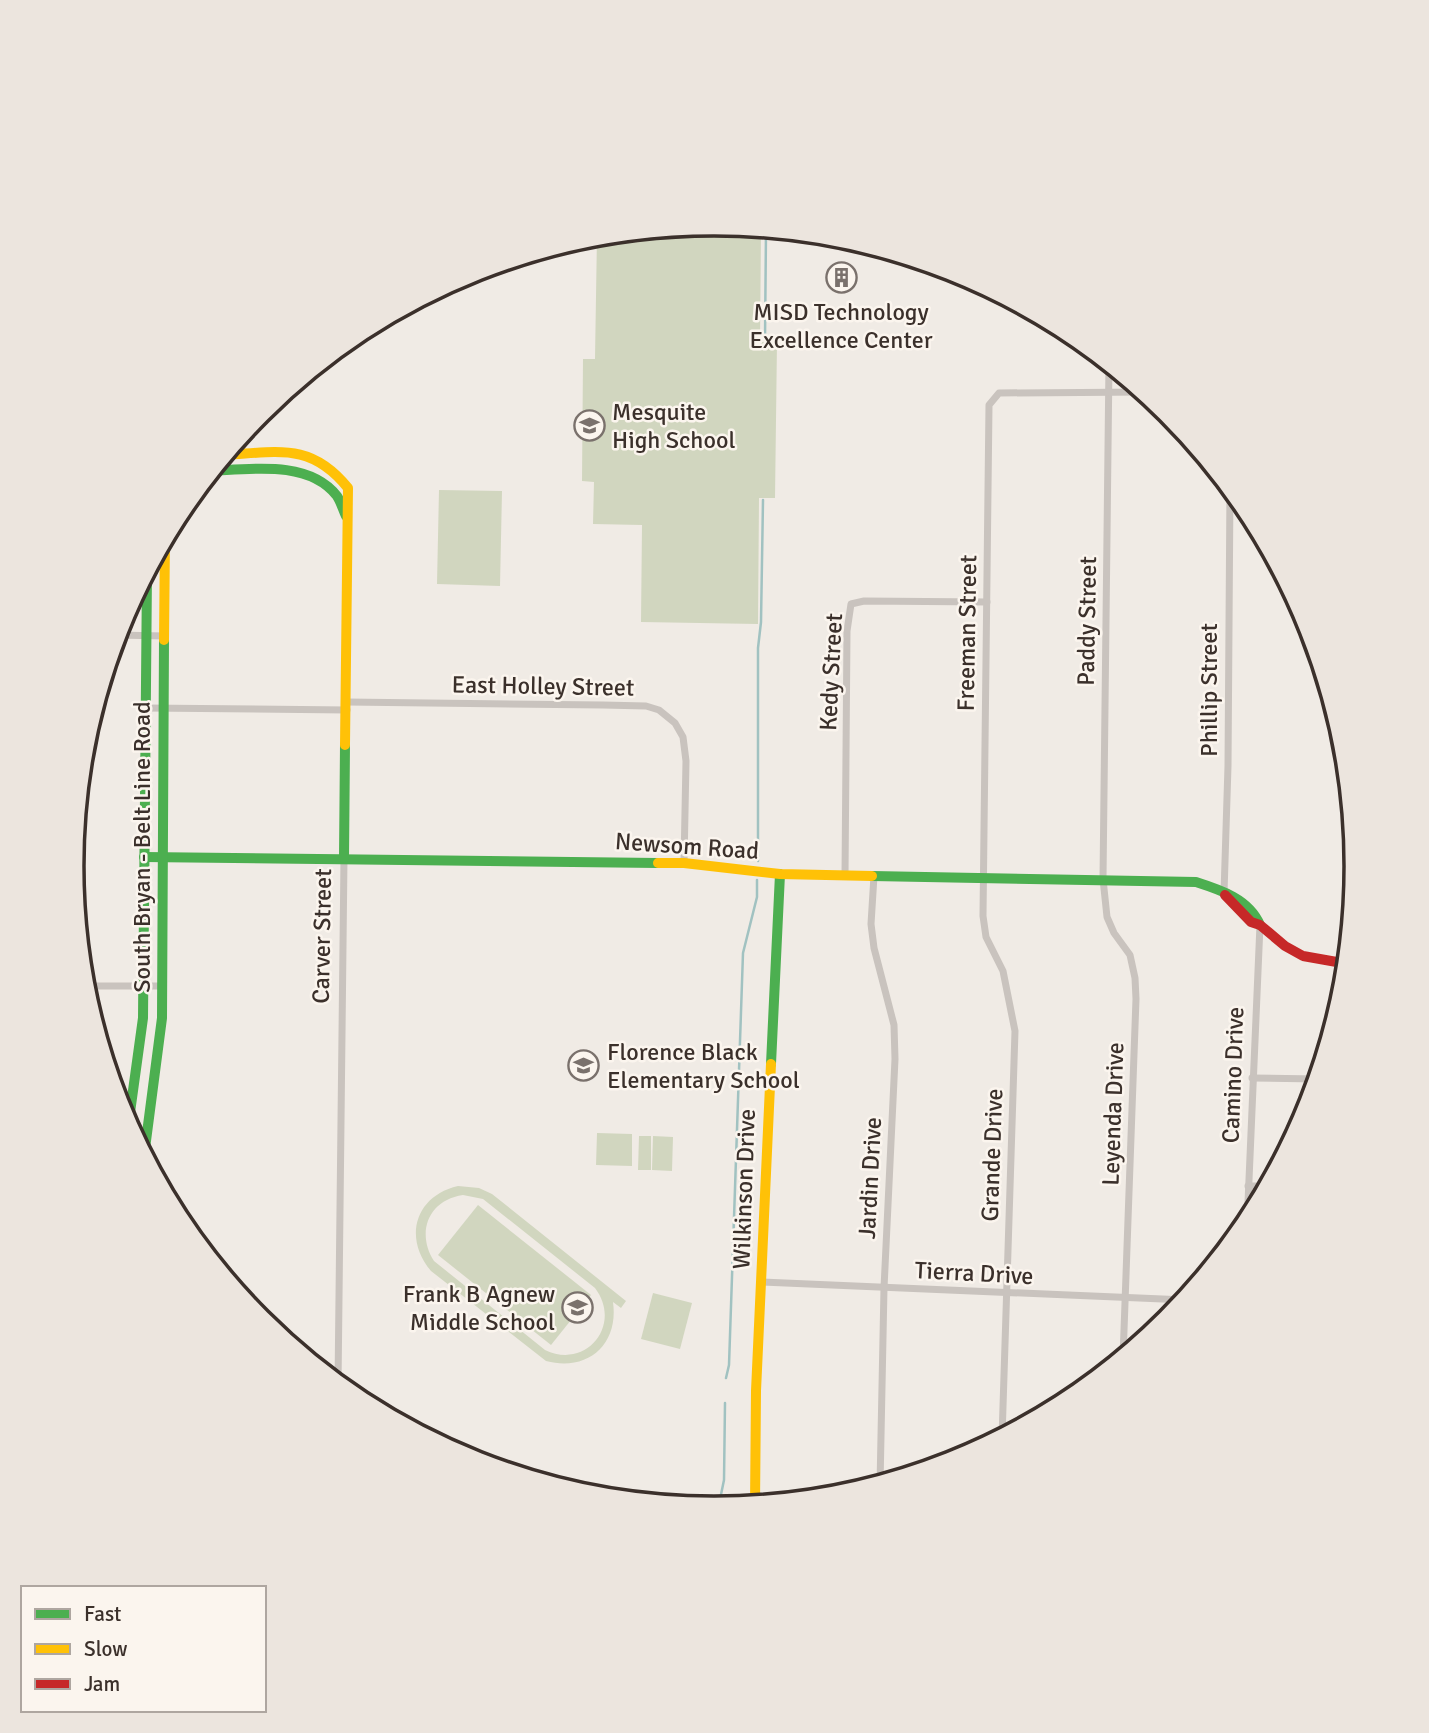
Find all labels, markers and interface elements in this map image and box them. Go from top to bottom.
building icon: MISD Technology Excellence Center [824,261,858,295]
place label: MISD Technology Excellence Center [750,297,933,355]
place label: Mesquite High School [612,397,735,455]
school or university icon: Mesquite High School [572,409,606,443]
street label: Freeman Street [951,554,983,712]
street label: Paddy Street [1071,556,1103,686]
street label: Kedy Street [813,612,849,732]
street label: Phillip Street [1194,623,1224,757]
street label: East Holley Street [451,669,635,703]
street label: South Bryan - Belt Line Road [127,701,157,993]
street label: Newsom Road [614,826,760,866]
street label: Carver Street [306,868,338,1004]
street label: Camino Drive [1216,1006,1250,1144]
place label: Florence Black Elementary School [607,1037,800,1095]
street label: Leyenda Drive [1096,1042,1130,1186]
school or university icon: Florence Black Elementary School [567,1049,601,1083]
street label: Grande Drive [975,1088,1009,1222]
street label: Wilkinson Drive [726,1108,762,1270]
street label: Jardin Drive [852,1116,888,1240]
street label: Tierra Drive [914,1255,1034,1291]
place label: Frank B Agnew Middle School [403,1279,555,1337]
school or university icon: Frank B Agnew Middle School [561,1291,595,1325]
legend [21,1586,266,1712]
text: Fast [84,1601,121,1627]
text: Slow [84,1636,128,1662]
text: Jam [84,1671,120,1697]

